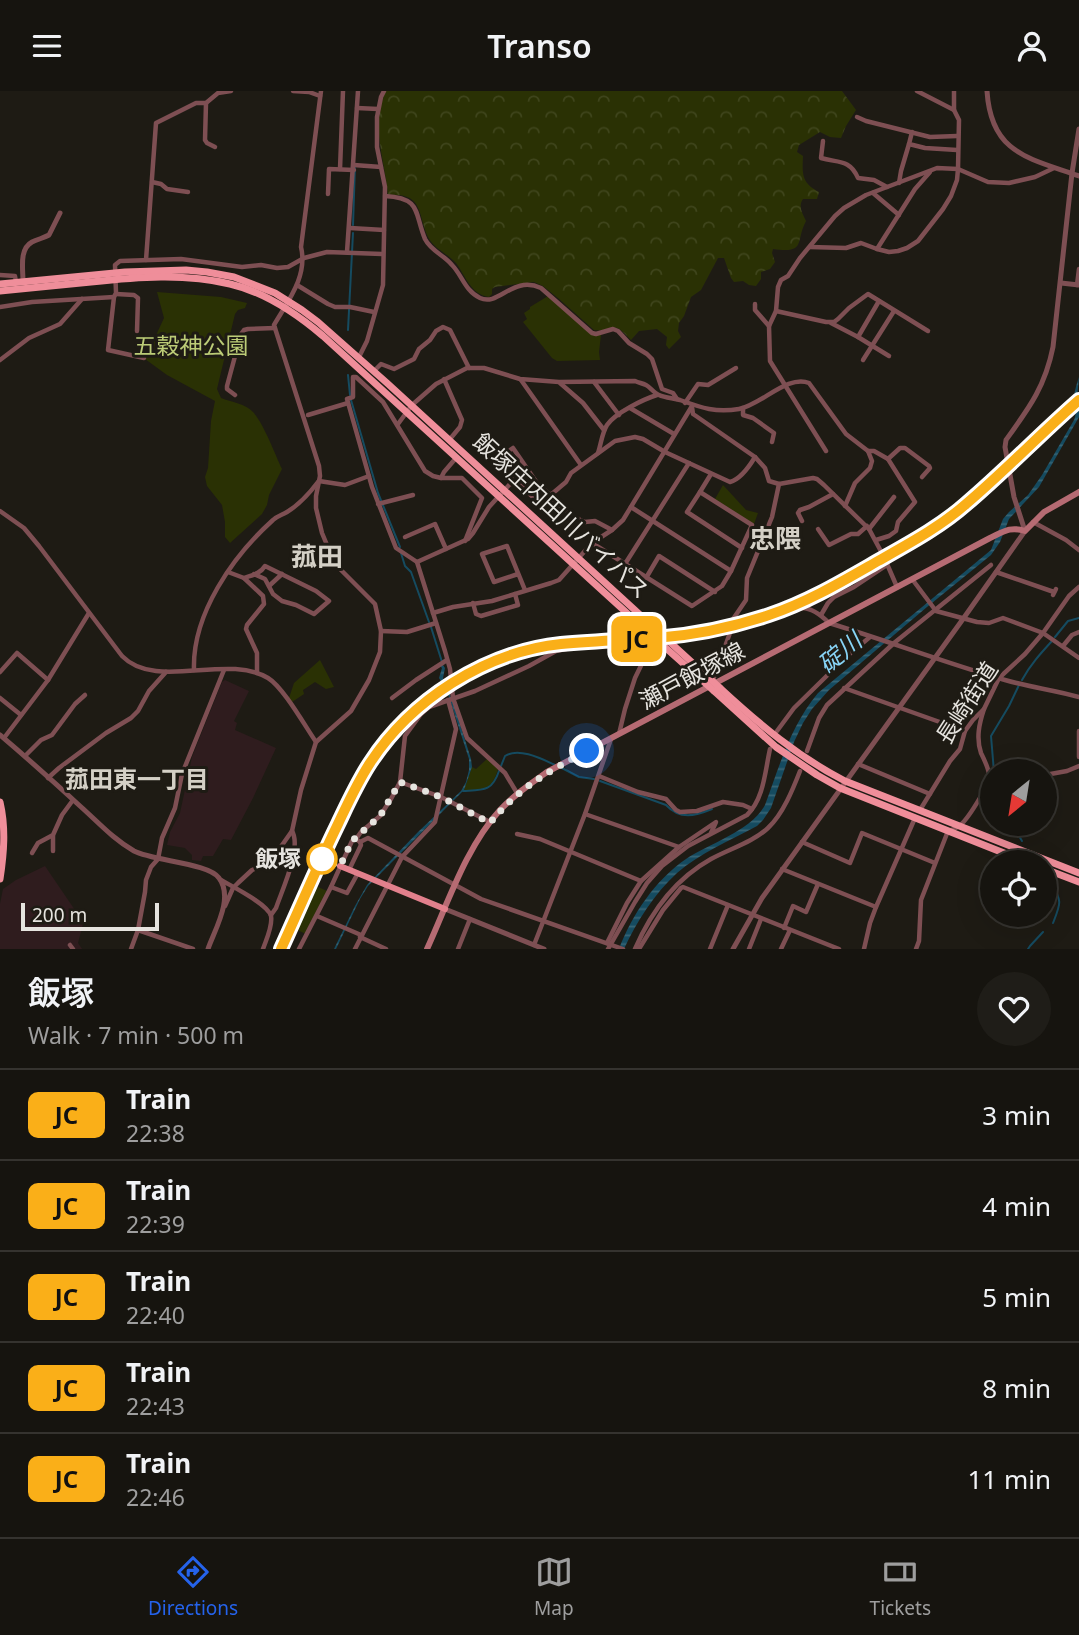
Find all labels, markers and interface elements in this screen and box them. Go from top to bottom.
text: Transo [487,24,592,67]
icon: menu [28,27,66,65]
icon: person [1013,27,1051,65]
park label: 五穀神公園 [134,329,249,361]
street label: 飯塚庄内田川バイパス [467,425,657,605]
district label: 忠隈 [749,520,801,556]
district label: 菰田 [291,538,343,574]
line badge: JC [606,616,668,662]
text: JC [625,622,649,655]
water label: 碇川 [810,622,870,680]
street label: 瀬戸飯塚線 [633,634,750,716]
street label: 長崎街道 [928,655,1005,750]
your location [569,733,604,768]
north arrow [980,759,1057,837]
map controls [980,759,1057,927]
district label: 菰田東一丁目 [65,762,209,795]
place label: 飯塚 [255,842,301,874]
marker: 飯塚 [307,844,337,874]
button: locate [980,850,1057,927]
scale bar [21,900,159,932]
text: 200 m [32,902,87,928]
text: 飯塚 [28,970,94,1015]
button: heart [977,972,1051,1046]
text: Walk · 7 min · 500 m [28,1019,244,1051]
text: Train [126,1081,191,1117]
text: 3 min [982,1097,1051,1133]
text: JC [55,1098,78,1131]
text: 22:38 [126,1117,185,1149]
text: Train [126,1172,191,1208]
text: 4 min [982,1188,1051,1224]
text: JC [55,1189,78,1222]
text: 22:39 [126,1208,185,1240]
text: Train [126,1263,191,1299]
text: 5 min [982,1279,1051,1315]
text: JC [55,1280,78,1313]
text: 22:40 [126,1299,185,1331]
text: Train [126,1354,191,1390]
text: 8 min [982,1370,1051,1406]
text: JC [55,1371,78,1404]
text: 22:43 [126,1390,185,1422]
text: Train [126,1445,191,1481]
text: 11 min [967,1461,1051,1497]
text: JC [55,1462,78,1495]
text: 22:46 [126,1481,185,1513]
tab: Directions [148,1553,238,1621]
tab: Map [534,1553,574,1621]
tab: Tickets [870,1553,931,1621]

